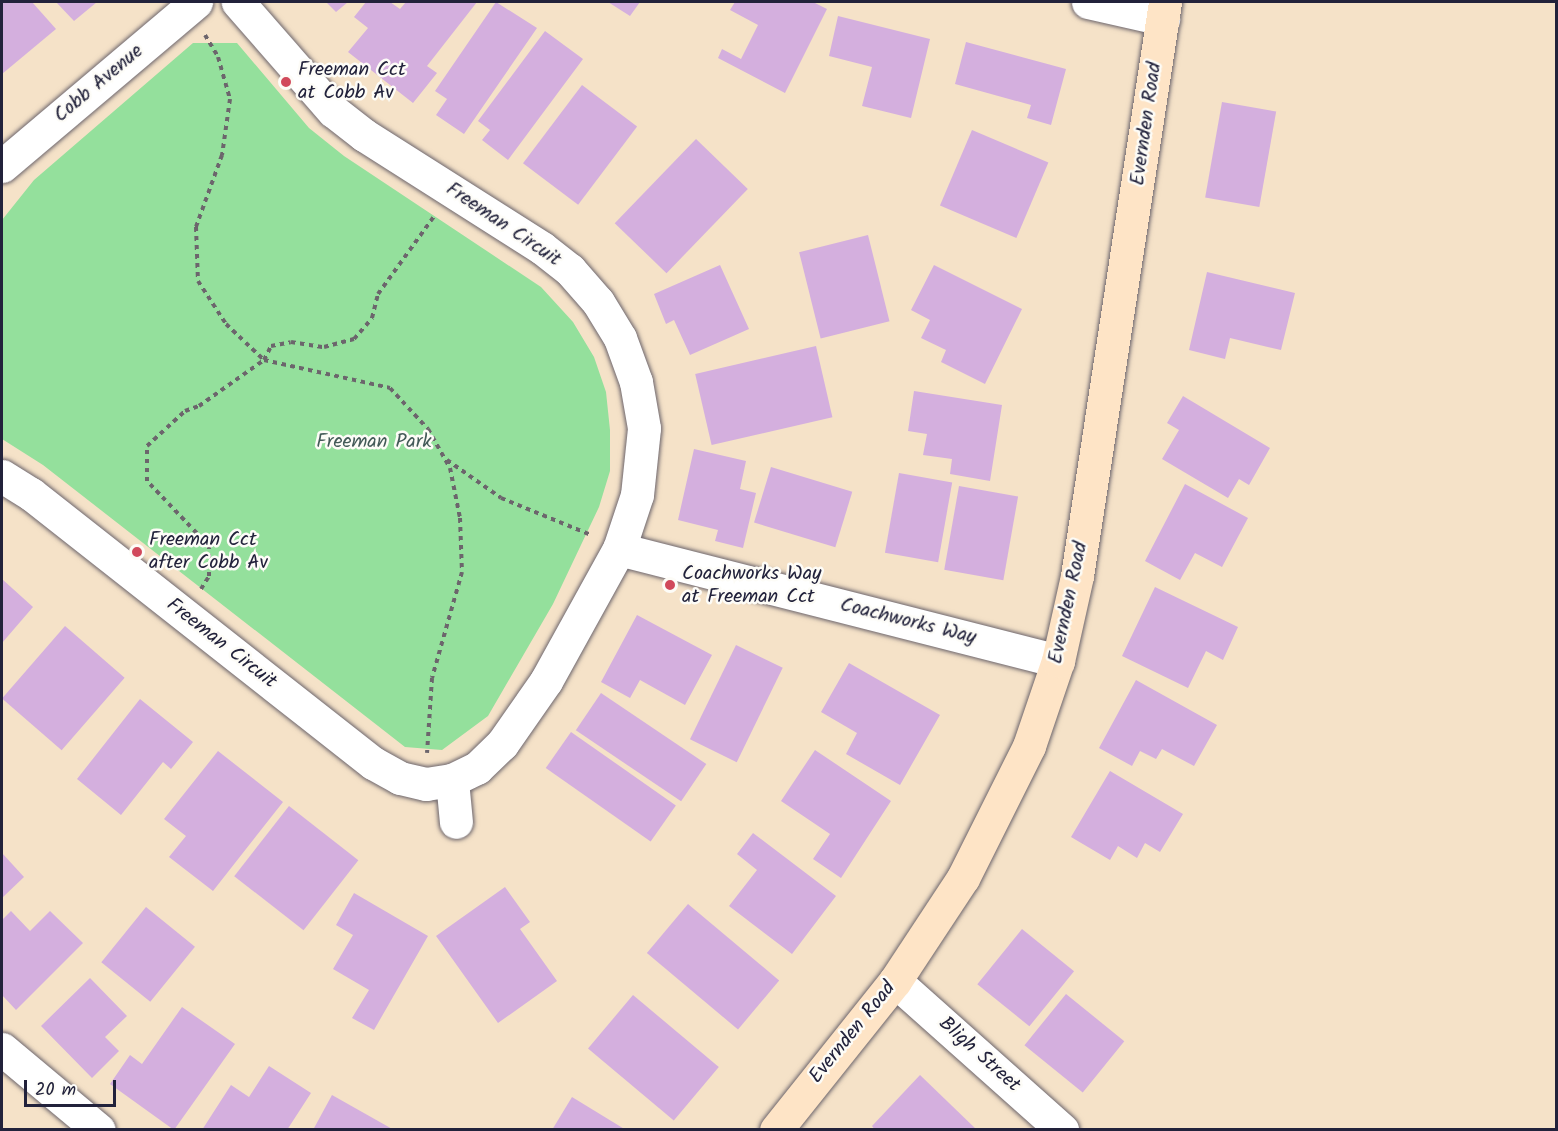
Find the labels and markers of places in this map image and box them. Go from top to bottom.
place label: Freeman Cct at Cobb Av [298,58,406,105]
marker: Freeman Cct at Cobb Av [279,75,293,89]
place label: Freeman Cct after Cobb Av [149,528,268,575]
marker: Freeman Cct after Cobb Av [130,545,144,559]
place label: Coachworks Way at Freeman Cct [682,562,821,609]
marker: Coachworks Way at Freeman Cct [663,578,677,592]

